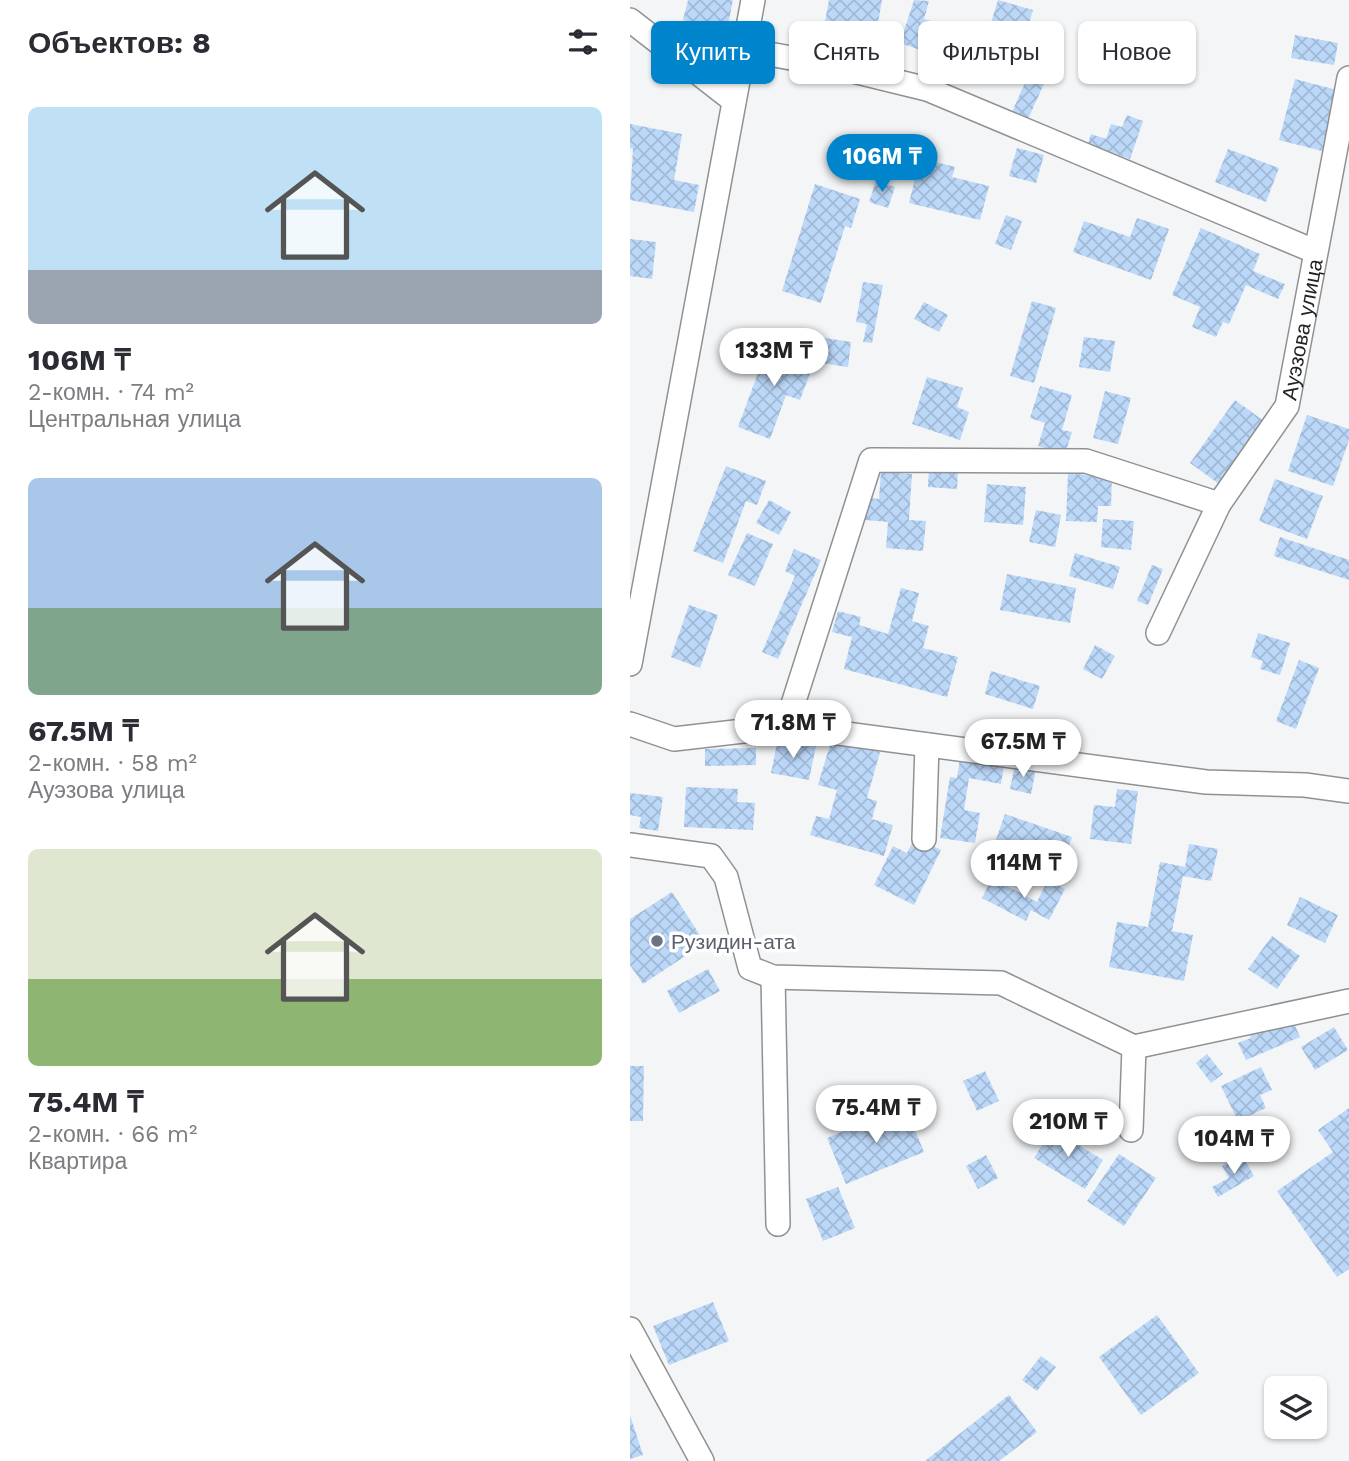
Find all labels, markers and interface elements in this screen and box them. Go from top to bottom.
chip: Купить [651,21,775,84]
chip: Снять [789,21,904,84]
chip: Фильтры [918,21,1064,84]
chip: Новое [1078,21,1196,84]
icon: filters [564,23,602,61]
text: Объектов: 8 [28,25,211,60]
pin: 106M ₸ [825,134,939,194]
text: 106M ₸ [843,143,921,170]
icon: home [252,152,378,278]
street label: Ауэзова улица [1276,256,1327,402]
pin: 133M ₸ [717,328,831,388]
text: 133M ₸ [735,337,813,364]
text: 106M ₸ [28,342,131,377]
text: 2-комн. · 74 m² [28,379,194,406]
text: Центральная улица [28,406,241,433]
icon: home [252,523,378,649]
pin: 71.8M ₸ [728,700,858,760]
text: 71.8M ₸ [750,709,836,736]
text: 67.5M ₸ [28,713,139,748]
pin: 67.5M ₸ [958,720,1088,779]
text: 67.5M ₸ [980,728,1066,755]
text: 2-комн. · 58 m² [28,750,197,777]
text: Ауэзова улица [28,777,185,804]
pin: 114M ₸ [967,841,1081,900]
text: 114M ₸ [987,849,1061,876]
icon: home [252,894,378,1020]
place label: Рузидин-ата [671,929,796,954]
marker: Рузидин-ата [649,933,665,949]
text: 75.4M ₸ [28,1084,144,1119]
pin: 75.4M ₸ [811,1086,941,1145]
text: 75.4M ₸ [832,1094,920,1121]
pin: 210M ₸ [1011,1100,1125,1159]
text: 210M ₸ [1029,1108,1107,1135]
pin: 104M ₸ [1177,1116,1291,1176]
text: 2-комн. · 66 m² [28,1121,197,1148]
text: 104M ₸ [1194,1125,1274,1152]
text: Квартира [28,1148,127,1175]
map controls [1264,1376,1327,1439]
button: layers [1264,1376,1327,1439]

